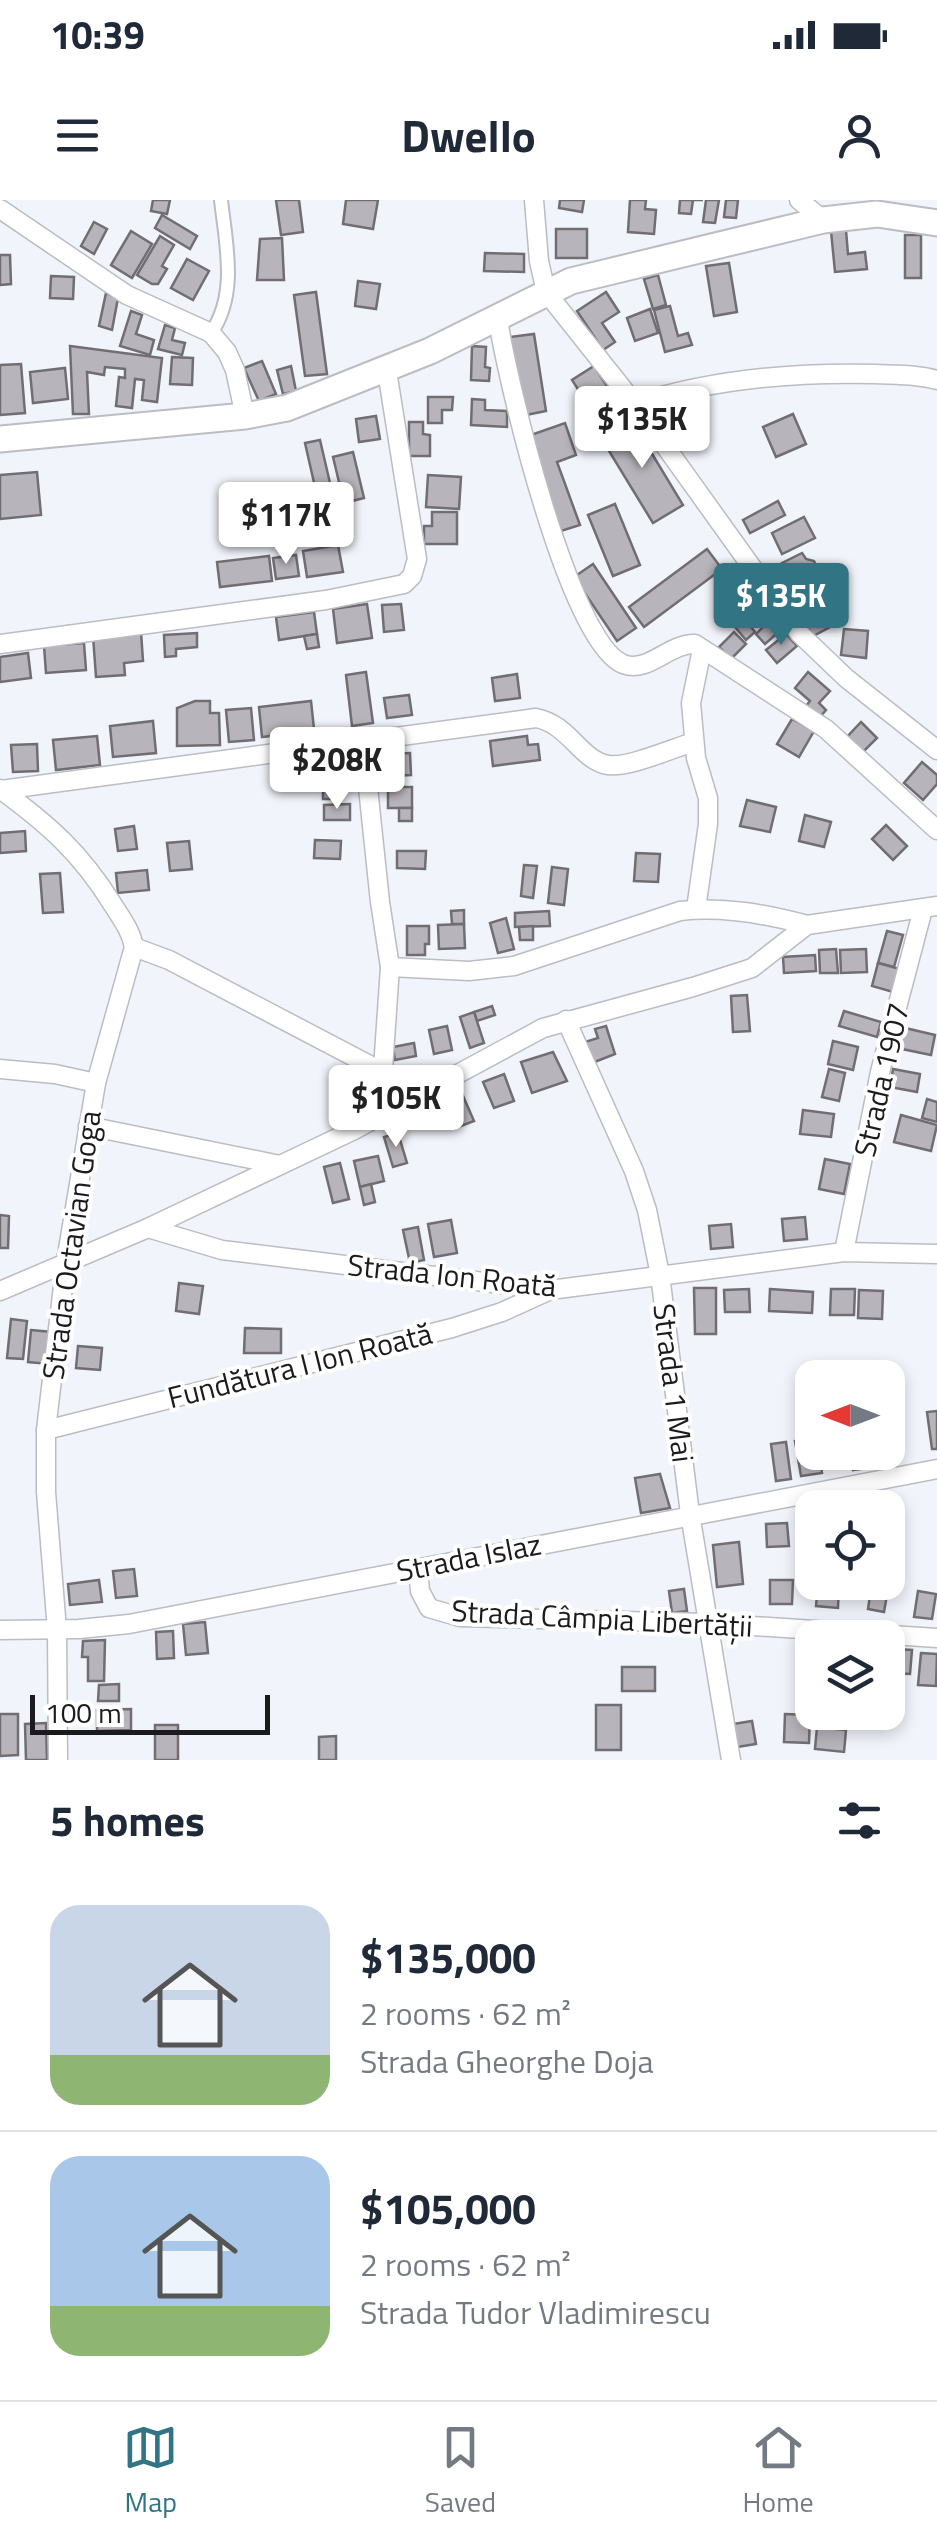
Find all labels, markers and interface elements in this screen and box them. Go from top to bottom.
text: 10:39 [50,6,145,64]
text: Dwello [401,101,536,169]
icon: menu [50,108,105,163]
icon: person [832,108,887,163]
pin: $135K [572,386,712,471]
text: $135K [597,394,687,442]
pin: $117K [216,482,356,567]
text: $117K [241,490,331,538]
pin: $135K [711,563,851,648]
text: $135K [736,571,826,619]
pin: $208K [267,727,407,812]
text: $208K [292,735,382,783]
street label: Strada 1907 [841,998,921,1161]
pin: $105K [326,1065,466,1150]
text: $105K [351,1073,441,1121]
street label: Strada Octavian Goga [29,1107,113,1382]
street label: Strada Ion Roată [345,1241,559,1309]
street label: Strada 1 Mai [641,1301,707,1465]
street label: Fundătura I Ion Roată [163,1310,437,1420]
north arrow [795,1360,905,1470]
map controls [795,1360,905,1730]
button: locate [795,1490,905,1600]
street label: Strada Islaz [393,1520,545,1594]
street label: Strada Câmpia Libertății [450,1587,754,1649]
button: layers [795,1620,905,1730]
scale bar [30,1690,270,1734]
text: 100 m [45,1691,122,1734]
text: 5 homes [50,1788,205,1852]
icon: filters [832,1793,887,1848]
text: $135,000 [360,1925,536,1989]
icon: home [130,1945,250,2065]
text: 2 rooms · 62 m² [360,1989,571,2037]
text: Strada Gheorghe Doja [360,2037,654,2085]
text: $105,000 [360,2176,536,2240]
icon: home [130,2196,250,2316]
text: 2 rooms · 62 m² [360,2240,571,2288]
text: Strada Tudor Vladimirescu [360,2288,711,2336]
tab: Map [123,2420,178,2523]
tab: Saved [425,2420,496,2523]
tab: Home [743,2420,814,2523]

